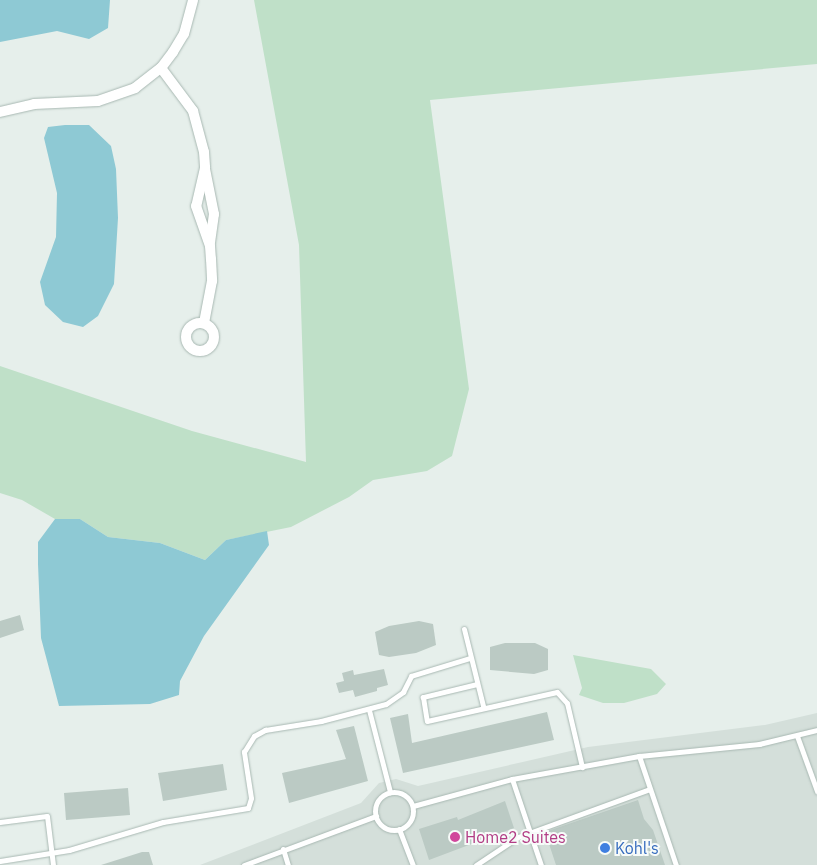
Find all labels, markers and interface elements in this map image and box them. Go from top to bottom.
place label: Home2 Suites [465,827,566,847]
marker: Home2 Suites [449,831,461,843]
place label: Kohl's [615,838,659,858]
marker: Kohl's [599,842,611,854]

